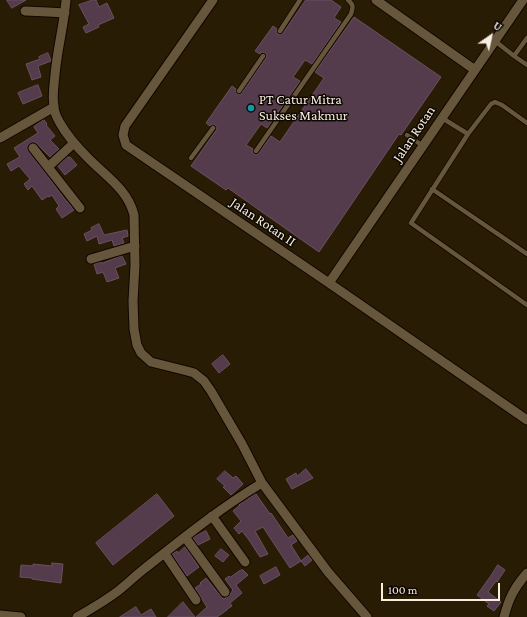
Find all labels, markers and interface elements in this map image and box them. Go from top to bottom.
north arrow [471,16,511,56]
text: U [491,19,504,33]
place label: PT Catur Mitra Sukses Makmur [259,92,348,124]
marker: PT Catur Mitra Sukses Makmur [246,103,256,113]
street label: Jalan Rotan [389,103,439,165]
street label: Jalan Rotan II [227,194,299,250]
scale bar [383,575,502,601]
text: 100 m [388,583,417,597]

